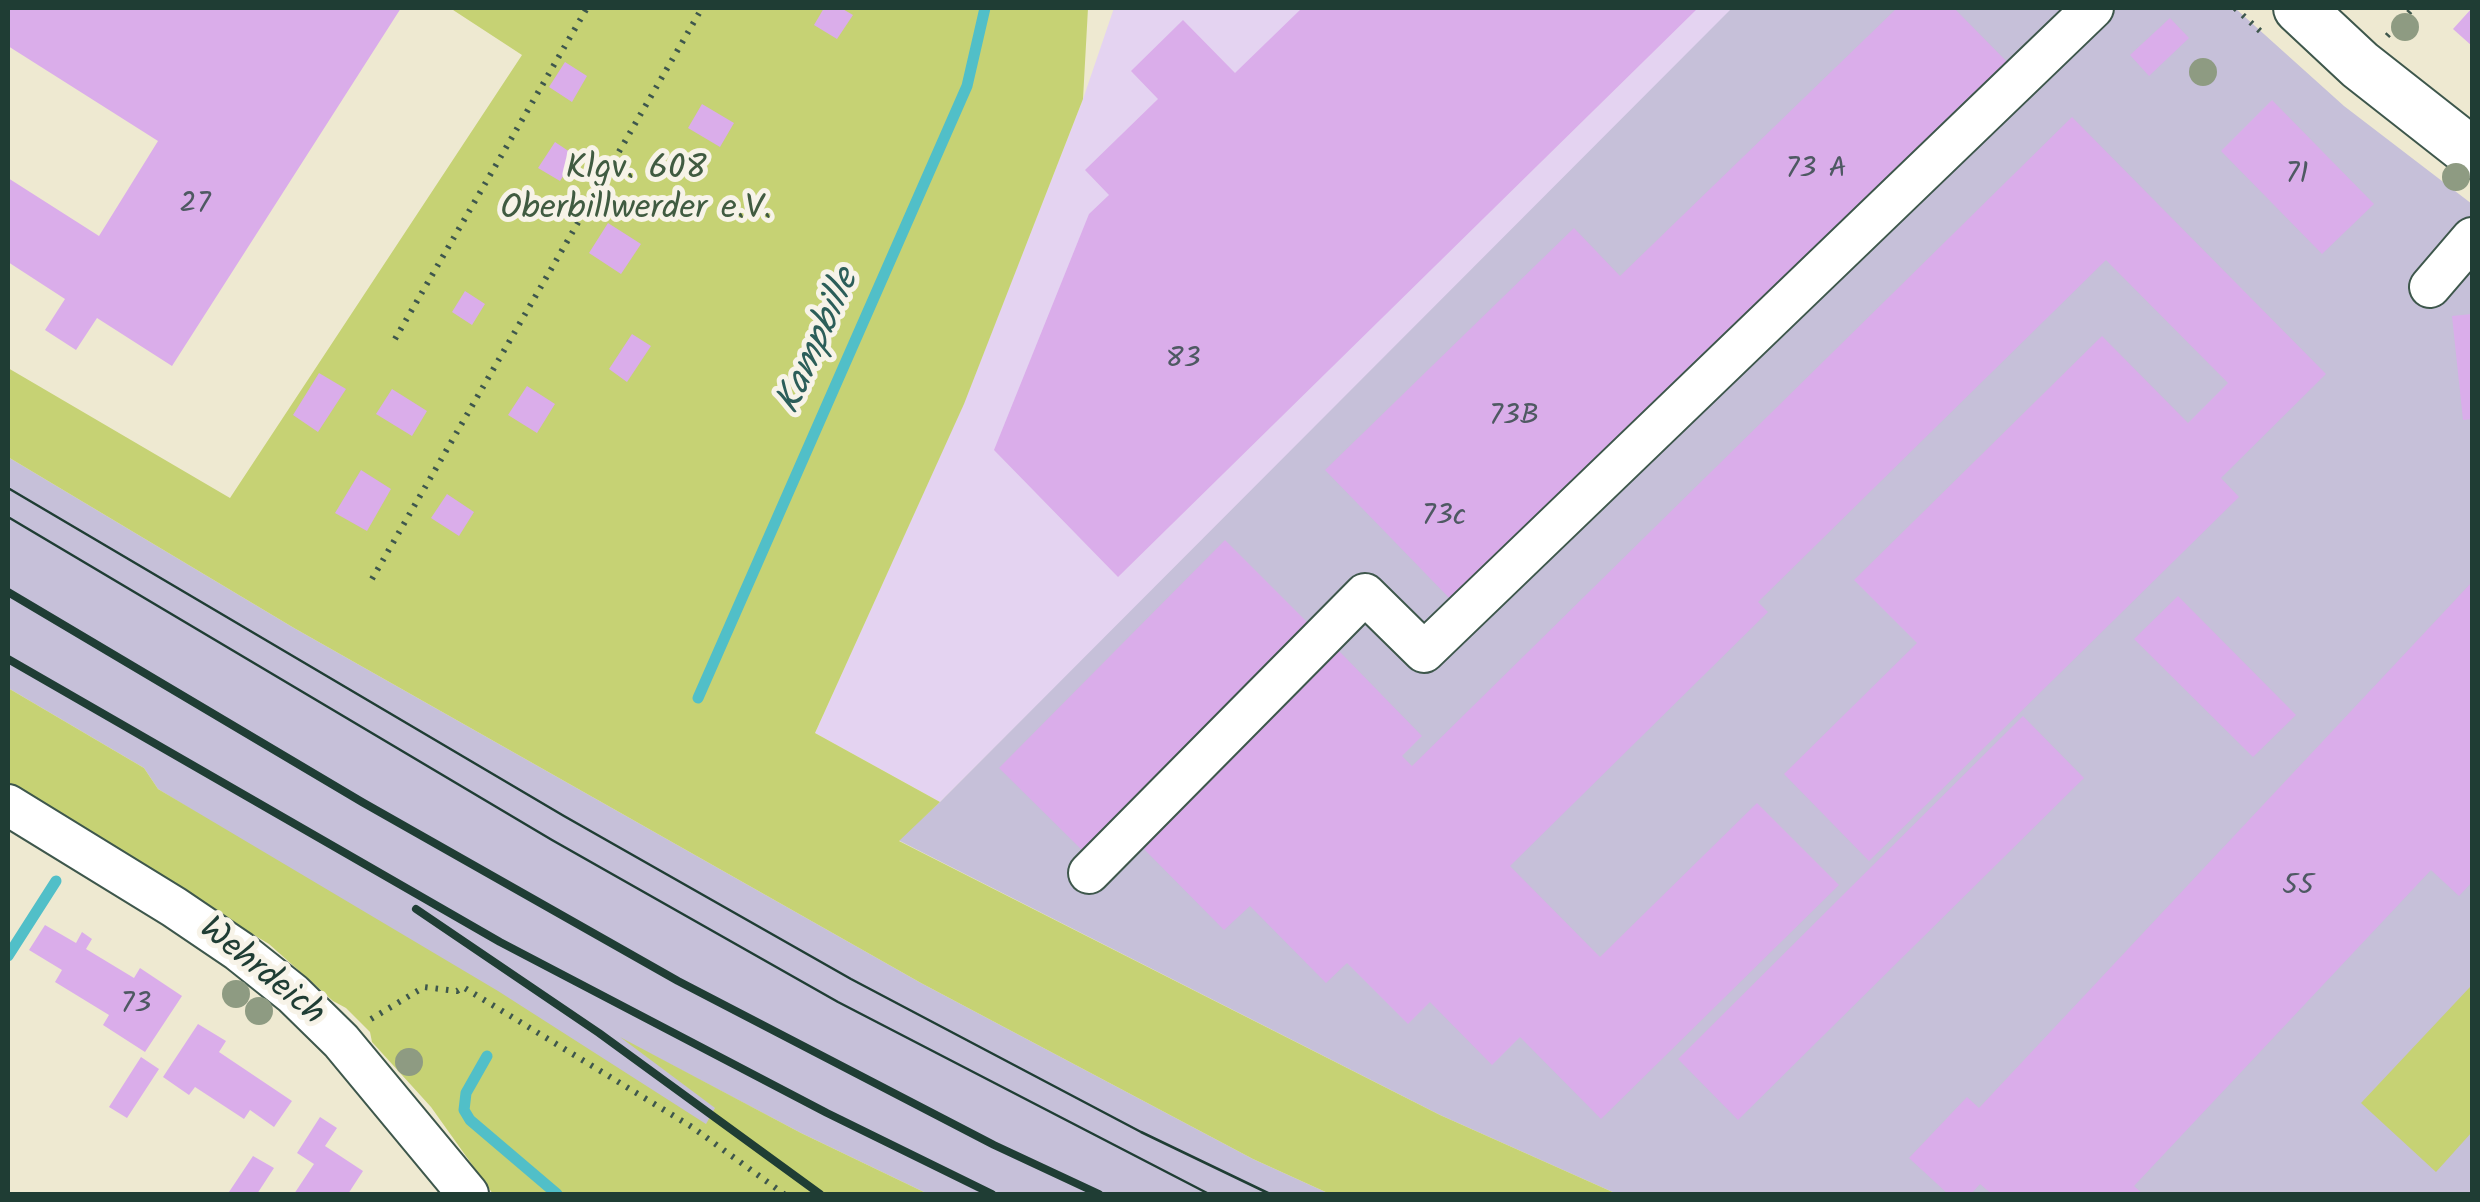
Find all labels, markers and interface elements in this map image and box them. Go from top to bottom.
park label: Klgv. 608 Oberbillwerder e.V. [500,151,772,233]
house number: 73 A [1785,154,1847,190]
house number: 71 [2285,159,2309,195]
house number: 27 [179,189,211,225]
water label: Kampbille [769,264,873,422]
house number: 83 [1165,344,1201,380]
house number: 73B [1489,401,1539,437]
house number: 73c [1422,501,1466,537]
house number: 55 [2282,871,2314,907]
street label: Wehrdeich [189,911,331,1037]
house number: 73 [121,989,151,1025]

